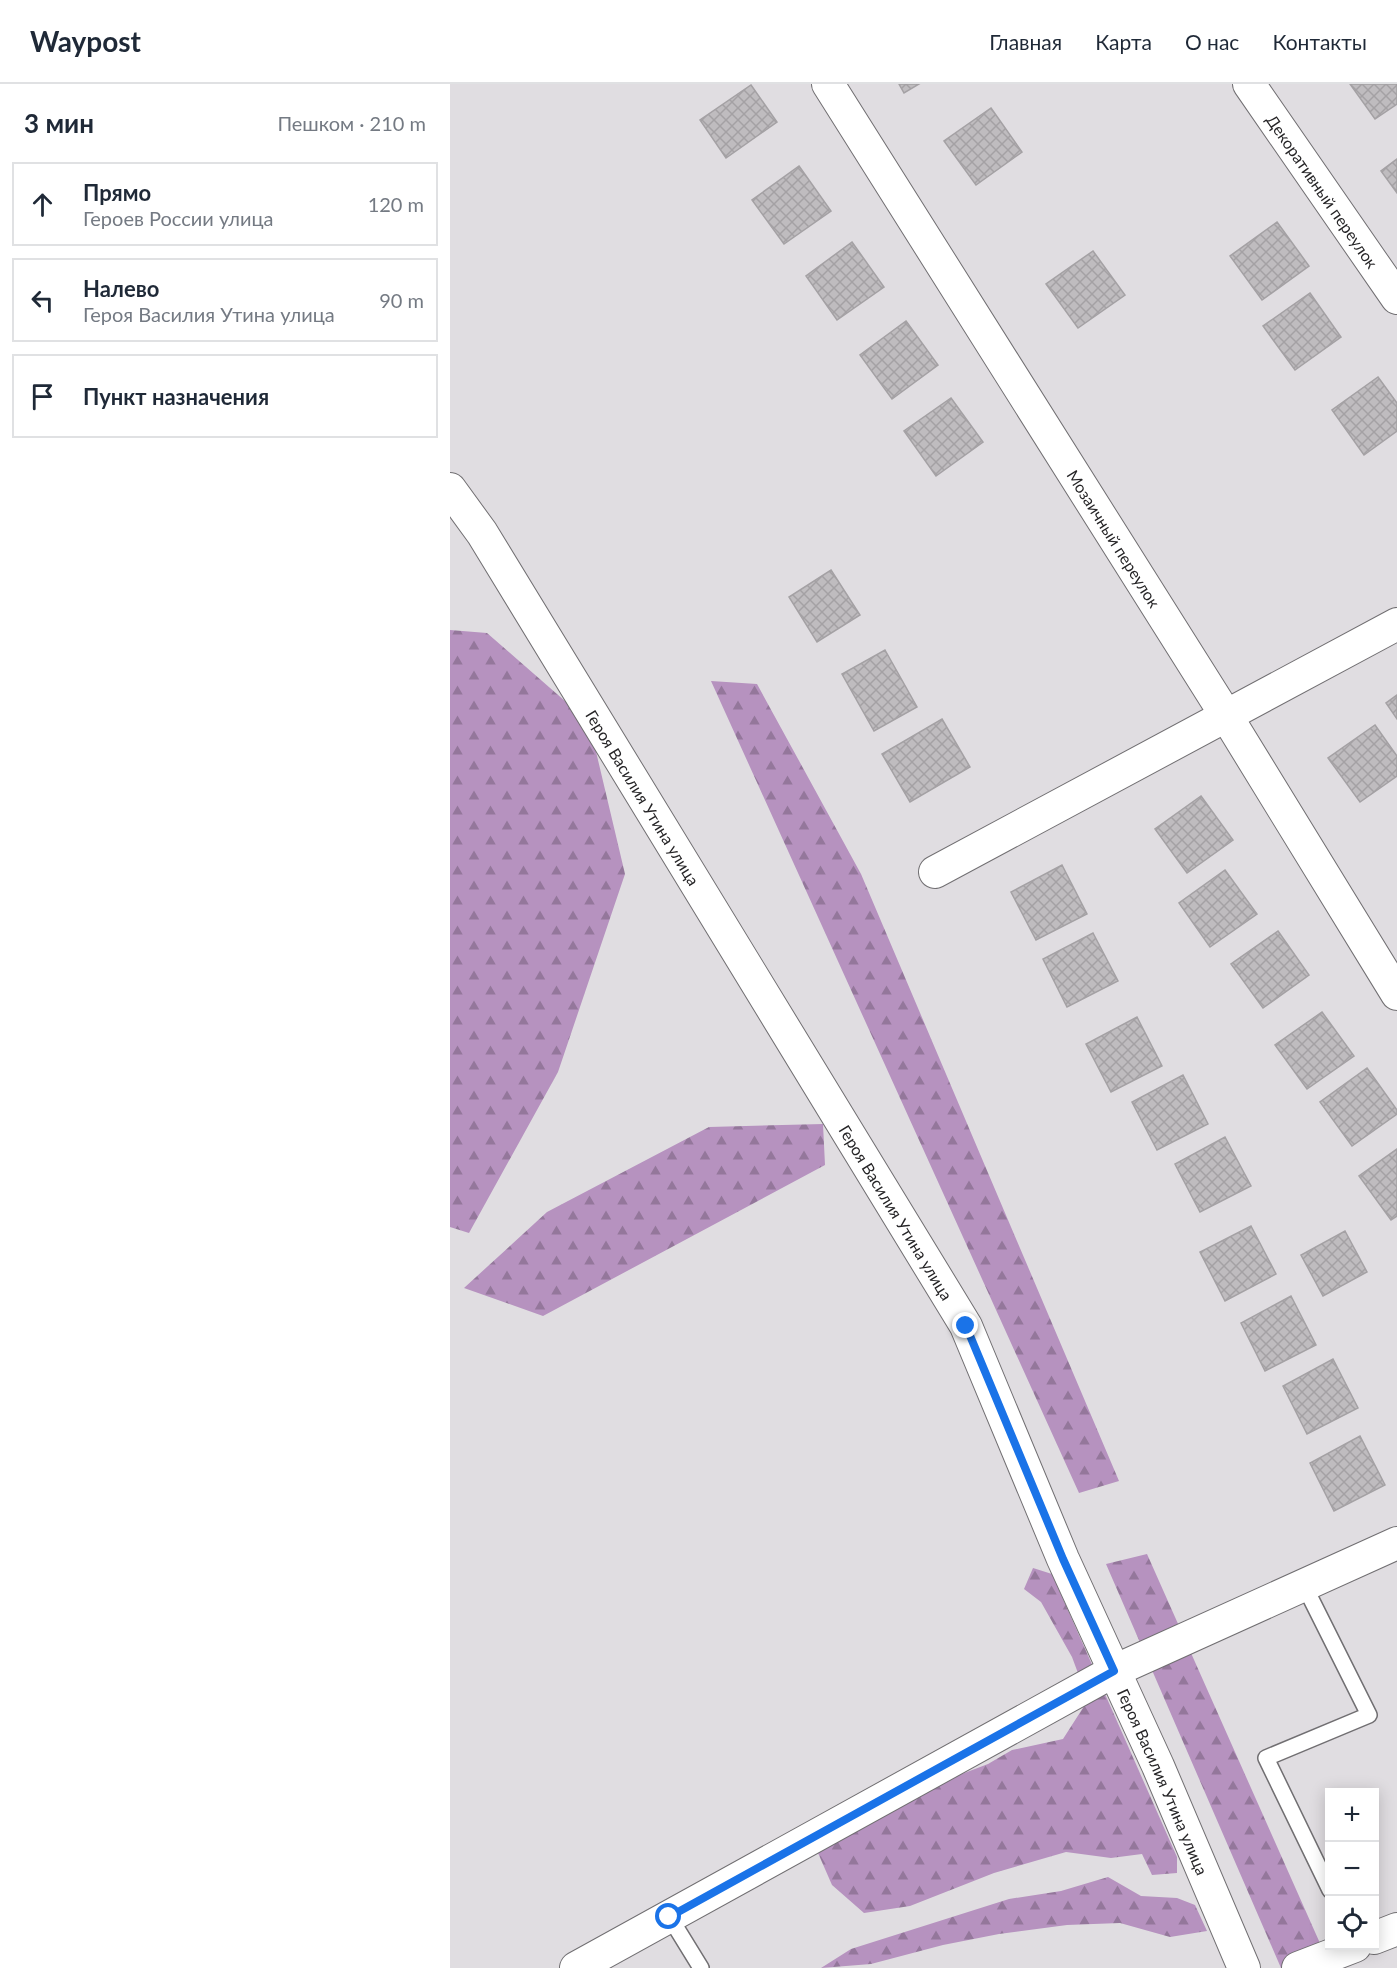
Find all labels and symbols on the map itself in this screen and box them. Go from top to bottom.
street label: Декоративный переулок [1263,110,1383,272]
street label: Мозаичный переулок [1064,466,1165,611]
street label: Героя Василия Утина улица [583,706,704,888]
street label: Героя Василия Утина улица [836,1121,957,1303]
route end [952,1312,978,1338]
street label: Героя Василия Утина улица [1114,1685,1213,1878]
route start [655,1903,681,1929]

